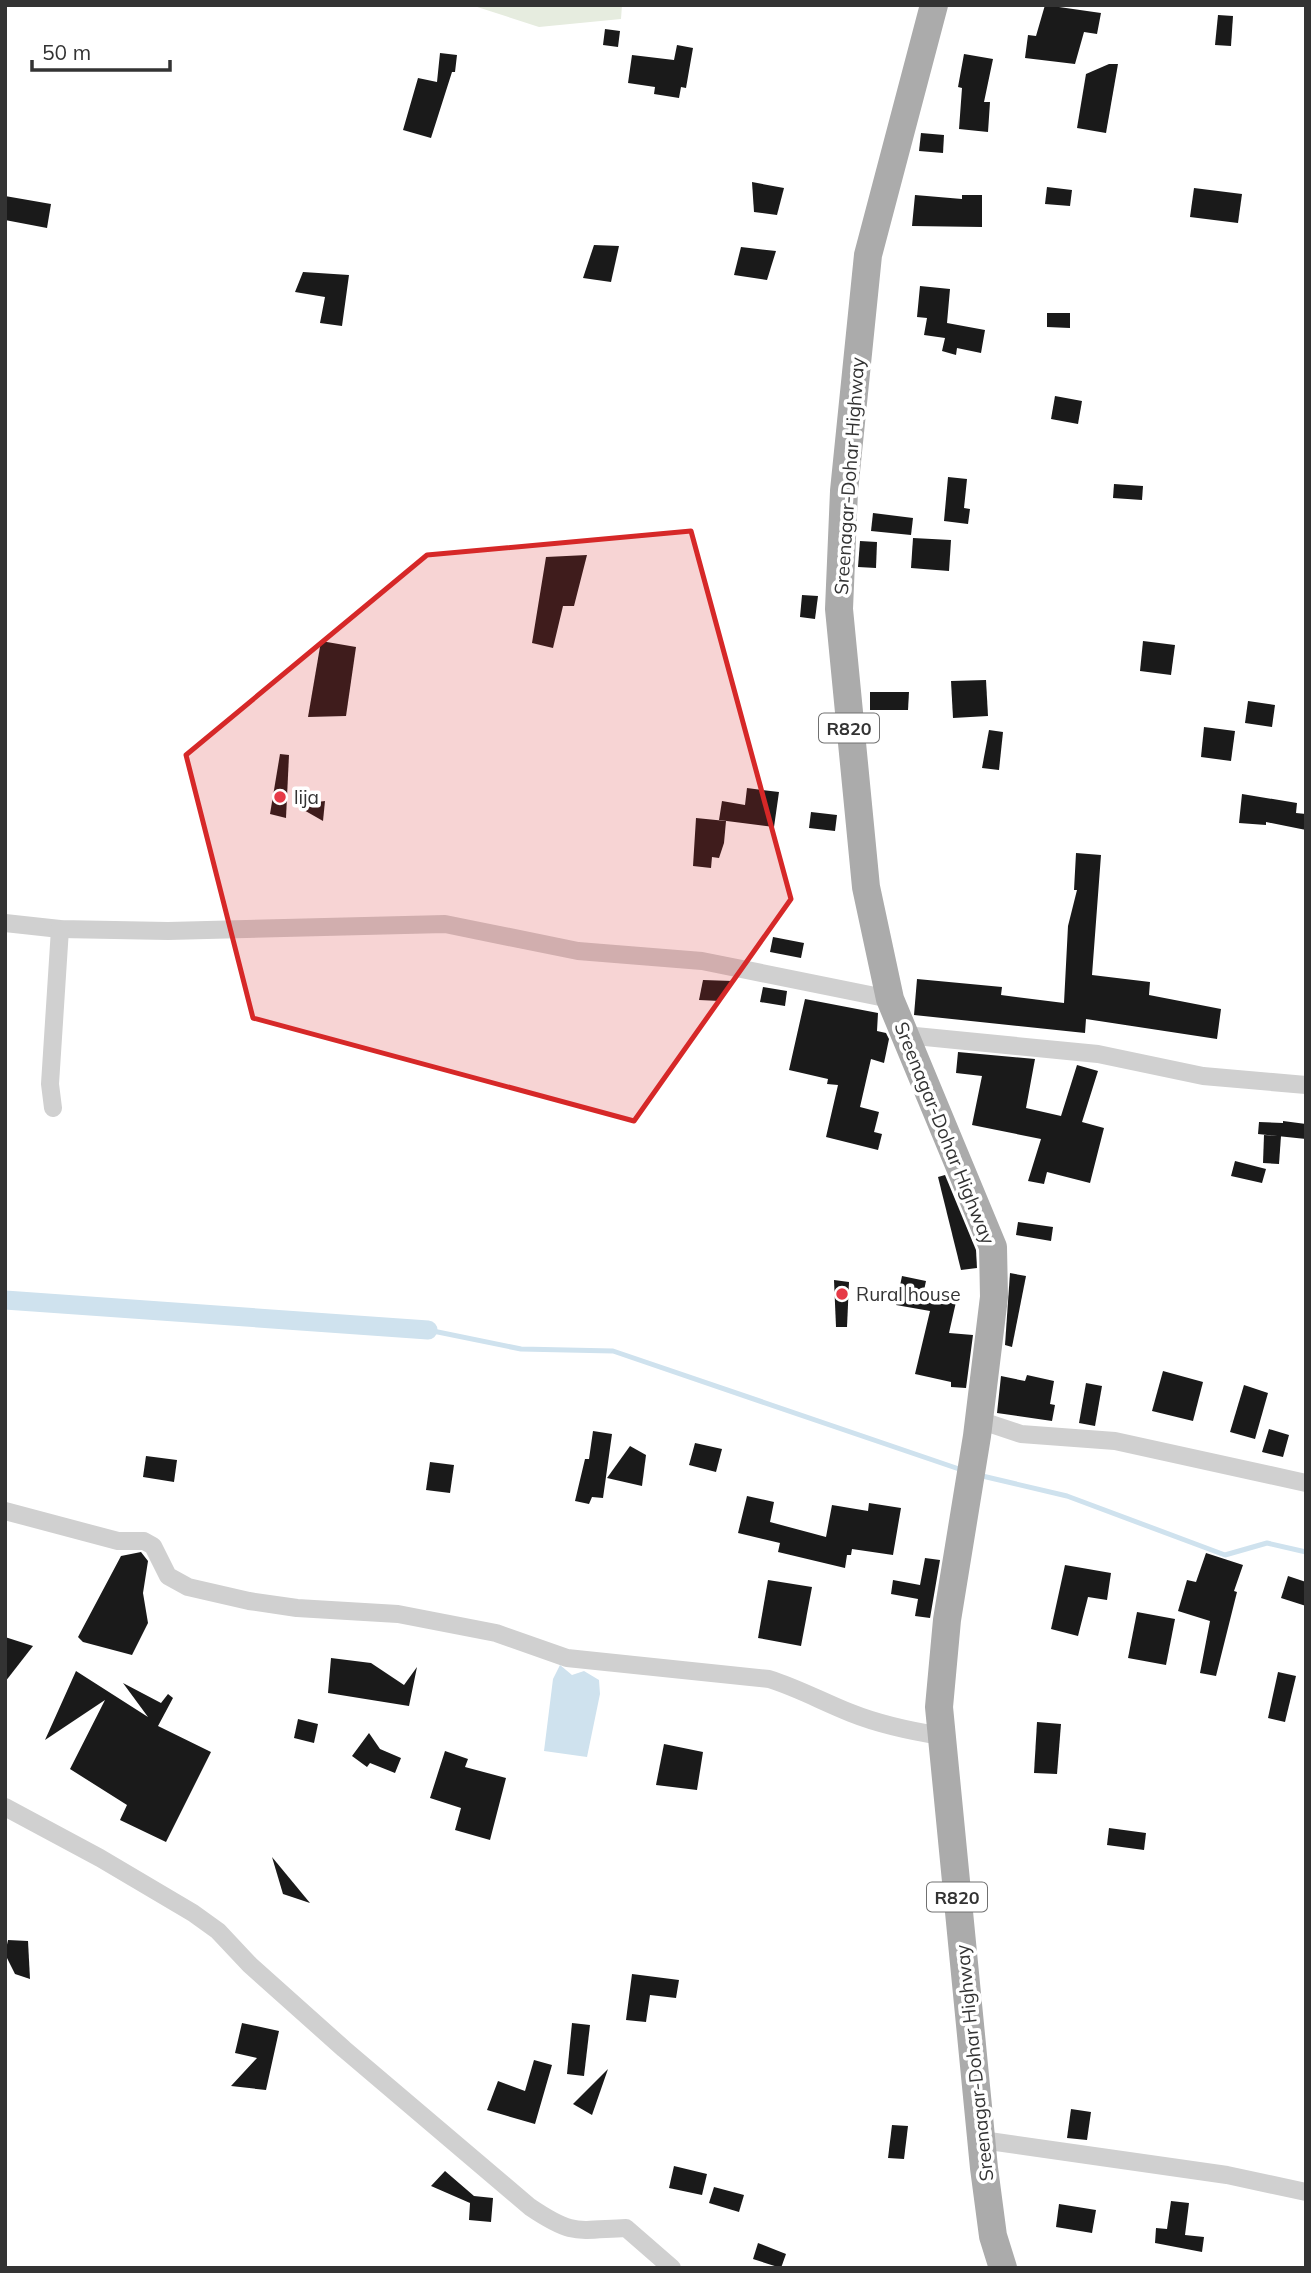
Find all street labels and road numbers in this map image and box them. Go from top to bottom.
street label: Sreenagar-Dohar Highway [829,356,869,596]
road number: R820 [819,714,879,742]
street label: Sreenagar-Dohar Highway [889,1018,1001,1248]
road number: R820 [927,1882,987,1912]
street label: Sreenagar-Dohar Highway [950,1943,998,2183]

